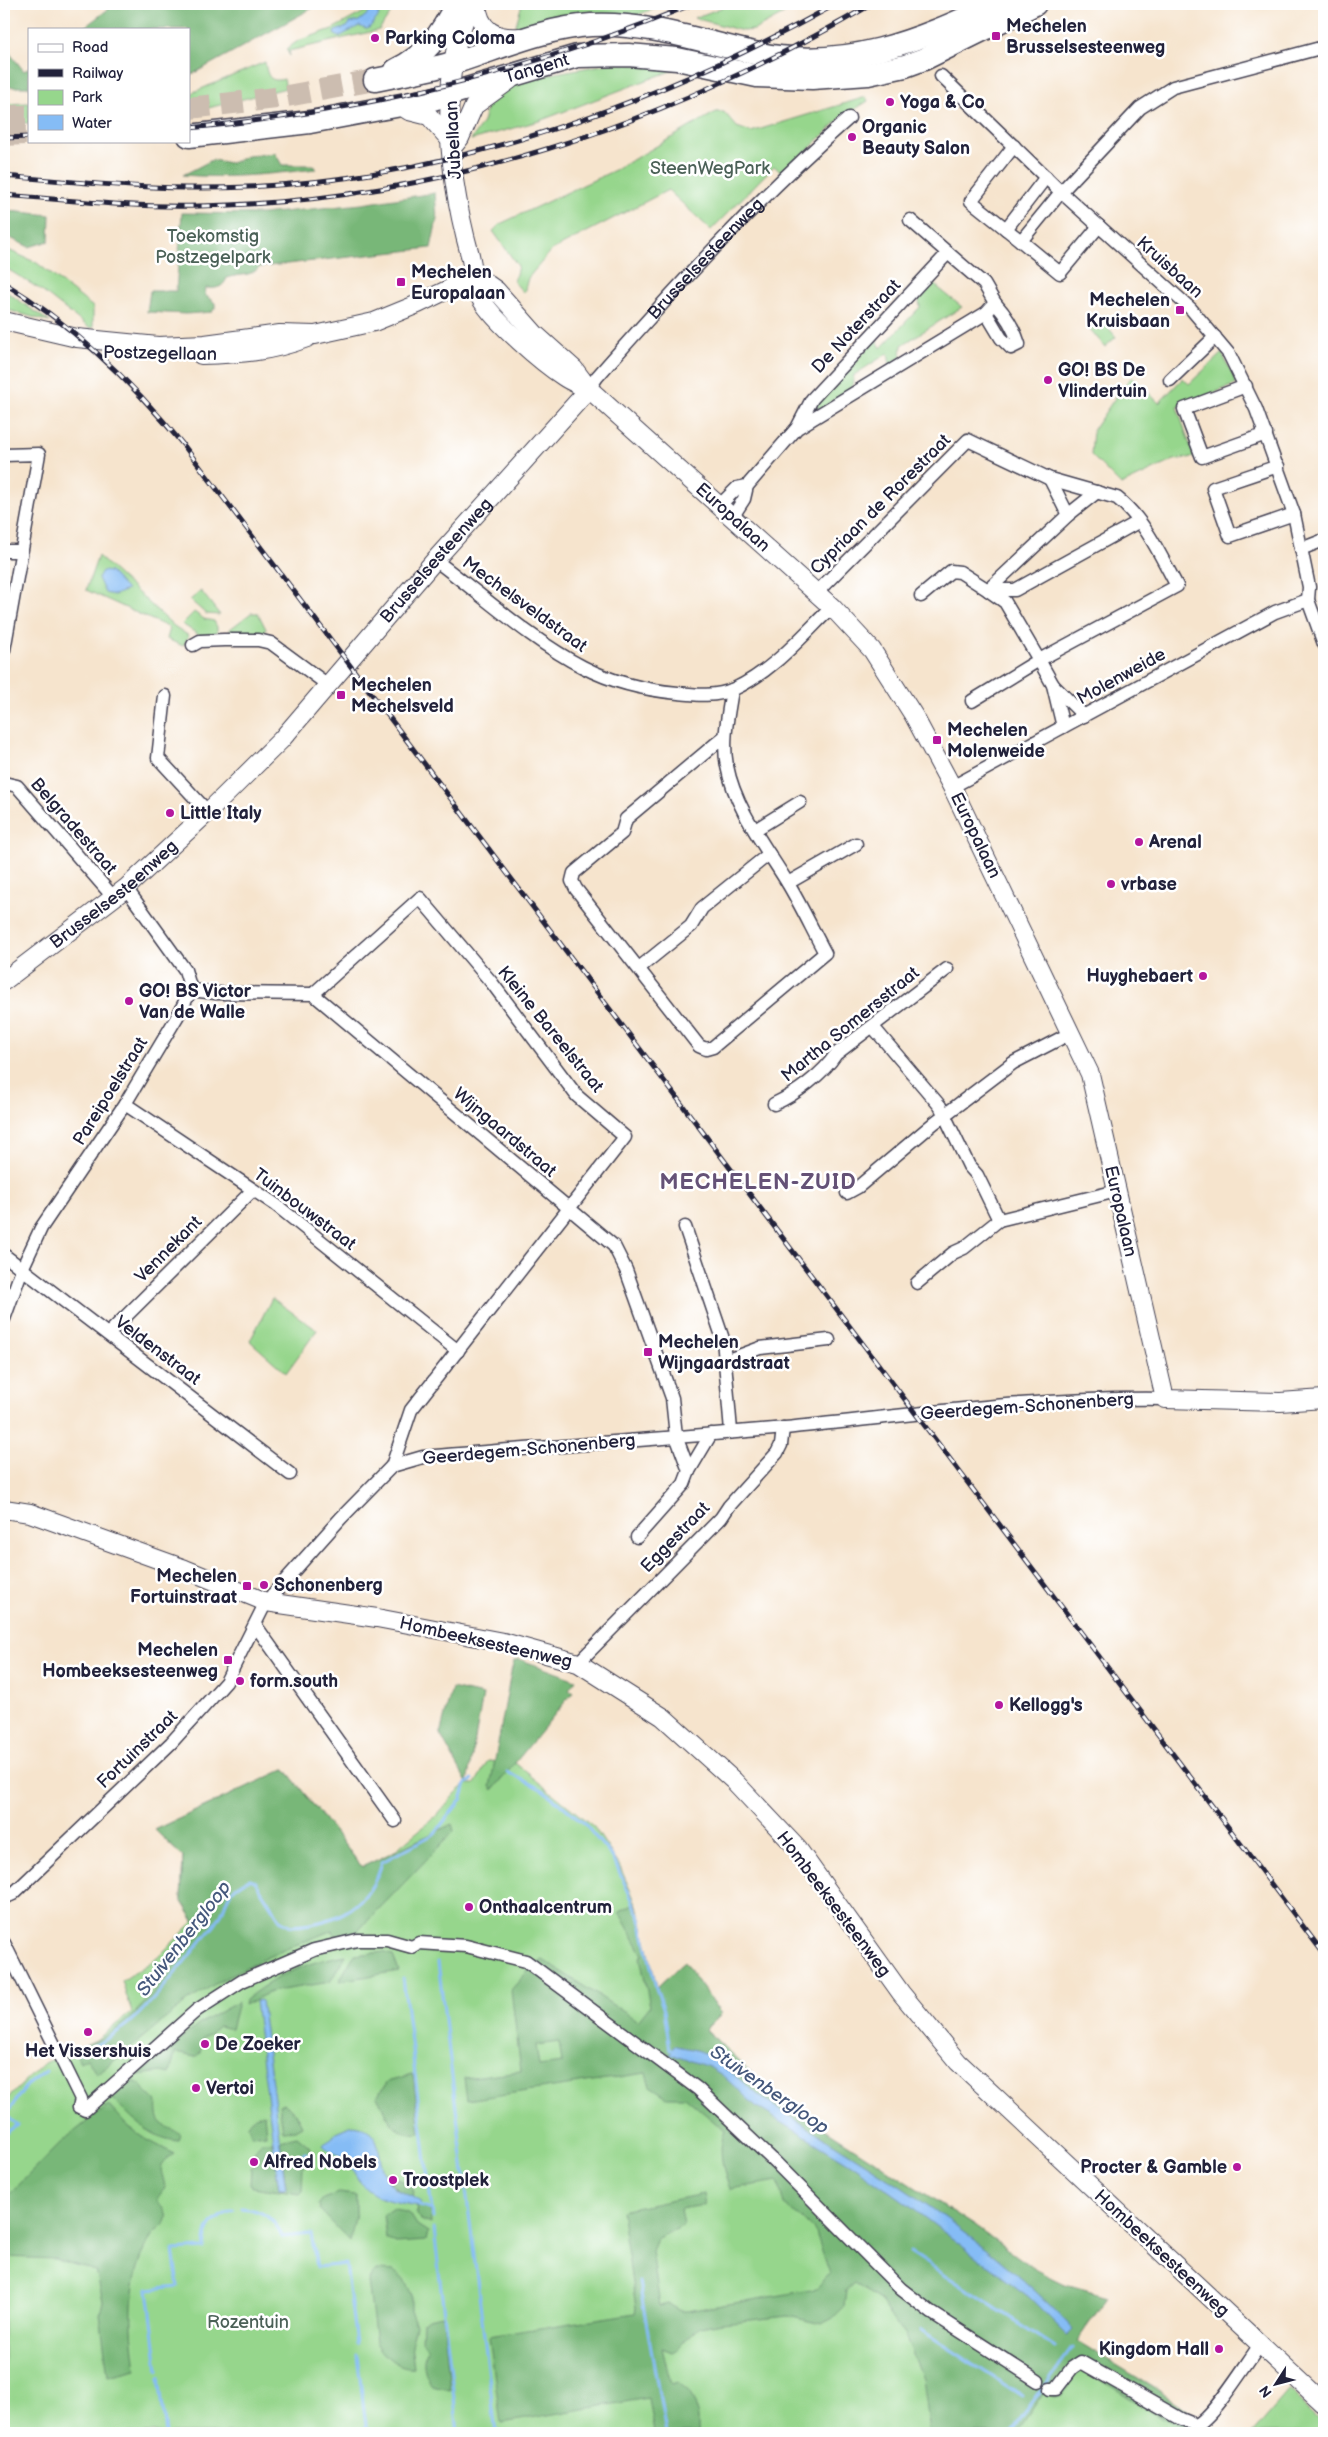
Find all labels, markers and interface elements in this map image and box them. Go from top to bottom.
place label: Mechelen Brusselsesteenweg [1006,16,1165,58]
legend [28,28,190,142]
place label: Parking Coloma [385,28,515,49]
marker: Mechelen Brusselsesteenweg [990,30,1002,42]
marker: Parking Coloma [369,32,381,44]
text: Road [72,38,108,57]
street label: Tangent [502,49,572,88]
text: Railway [72,64,123,83]
text: Park [72,88,103,107]
place label: Yoga & Co [900,92,985,113]
marker: Yoga & Co [884,96,896,108]
street label: Jubellaan [441,100,466,180]
text: Water [72,114,112,133]
place label: Organic Beauty Salon [862,117,970,159]
marker: Organic Beauty Salon [846,131,858,143]
park label: SteenWegPark [650,158,770,179]
street label: Brusselsesteenweg [643,194,768,324]
park label: Toekomstig Postzegelpark [155,226,271,268]
street label: Kruisbaan [1132,232,1207,303]
place label: Mechelen Europalaan [411,262,505,304]
street label: De Noterstraat [808,275,905,378]
marker: Mechelen Europalaan [395,276,407,288]
place label: Mechelen Kruisbaan [1086,290,1170,332]
marker: Mechelen Kruisbaan [1174,304,1186,316]
street label: Postzegellaan [103,342,217,365]
place label: GO! BS De Vlindertuin [1058,360,1147,402]
marker: GO! BS De Vlindertuin [1042,374,1054,386]
street label: Cypriaan de Rorestraat [806,430,955,579]
street label: Europalaan [691,479,774,556]
street label: Brusselsesteenweg [376,494,497,627]
street label: Mechelsveldstraat [458,552,592,657]
street label: Molenweide [1073,643,1170,709]
place label: Mechelen Mechelsveld [351,675,454,717]
marker: Mechelen Mechelsveld [335,689,347,701]
place label: Mechelen Molenweide [947,720,1045,762]
marker: Mechelen Molenweide [931,734,943,746]
street label: Belgradestraat [26,774,122,879]
street label: Europalaan [946,789,1005,882]
place label: Little Italy [180,803,262,824]
marker: Little Italy [164,807,176,819]
place label: Arenal [1148,832,1202,853]
street label: Brusselsesteenweg [46,836,182,953]
marker: Arenal [1133,836,1145,848]
place label: vrbase [1120,874,1177,895]
marker: vrbase [1105,878,1117,890]
street label: Kleine Bareelstraat [493,962,608,1097]
street label: Martha Somersstraat [777,962,924,1086]
place label: Huyghebaert [1086,966,1193,987]
marker: Huyghebaert [1197,970,1209,982]
place label: GO! BS Victor Van de Walle [139,981,252,1023]
marker: GO! BS Victor Van de Walle [123,995,135,1007]
street label: Pareipoelstraat [69,1033,152,1149]
street label: Wijngaardstraat [449,1083,561,1182]
street label: Tuinbouwstraat [249,1164,360,1255]
street label: Europalaan [1100,1164,1141,1259]
district label: MECHELEN-ZUID [660,1169,857,1196]
street label: Vennekant [131,1211,206,1287]
street label: Veldenstraat [111,1311,205,1390]
place label: Mechelen Wijngaardstraat [658,1332,790,1374]
marker: Mechelen Wijngaardstraat [642,1346,654,1358]
street label: Geerdegem-Schonenberg [920,1389,1134,1424]
street label: Geerdegem-Schonenberg [422,1430,636,1469]
street label: Eggestraat [637,1497,714,1577]
place label: Mechelen Fortuinstraat [130,1566,237,1608]
place label: Schonenberg [274,1575,383,1596]
marker: Schonenberg [258,1579,270,1591]
marker: Mechelen Fortuinstraat [241,1580,253,1592]
street label: Hombeeksesteenweg [397,1612,574,1673]
place label: Mechelen Hombeeksesteenweg [42,1640,218,1682]
marker: Mechelen Hombeeksesteenweg [222,1654,234,1666]
place label: form.south [250,1671,338,1692]
marker: form.south [234,1675,246,1687]
place label: Kellogg's [1009,1695,1083,1716]
marker: Kellogg's [993,1699,1005,1711]
street label: Fortuinstraat [93,1706,182,1793]
street label: Hombeeksesteenweg [772,1827,895,1981]
water label: Stuivenbergloop [132,1877,236,2001]
place label: Onthaalcentrum [479,1897,612,1918]
marker: Onthaalcentrum [463,1901,475,1913]
marker: Het Vissershuis [82,2026,94,2038]
place label: De Zoeker [215,2034,301,2055]
marker: De Zoeker [199,2038,211,2050]
place label: Het Vissershuis [25,2041,151,2062]
water label: Stuivenbergloop [705,2041,833,2140]
place label: Vertoi [206,2078,254,2099]
marker: Vertoi [190,2082,202,2094]
place label: Alfred Nobels [263,2152,377,2173]
marker: Alfred Nobels [248,2156,260,2168]
place label: Procter & Gamble [1080,2157,1227,2178]
marker: Procter & Gamble [1231,2161,1243,2173]
place label: Troostplek [403,2170,489,2191]
marker: Troostplek [387,2174,399,2186]
street label: Hombeeksesteenweg [1090,2185,1233,2321]
park label: Rozentuin [207,2312,289,2333]
place label: Kingdom Hall [1099,2339,1209,2360]
marker: Kingdom Hall [1213,2343,1225,2355]
north arrow [1250,2360,1300,2410]
text: N [1256,2382,1276,2401]

